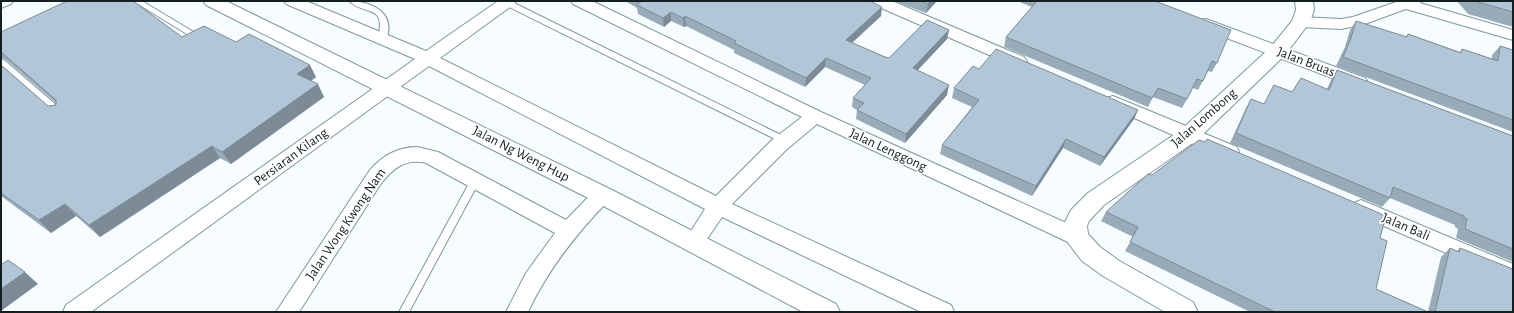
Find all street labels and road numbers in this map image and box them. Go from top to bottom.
street label: Jalan Bruas [1275,45,1337,79]
street label: Jalan Lombong [1169,86,1239,150]
street label: Jalan Ng Weng Hup [470,124,572,184]
street label: Persiaran Kilang [251,125,331,188]
street label: Jalan Lenggong [847,126,929,174]
street label: Jalan Wong Kwong Nam [303,166,389,282]
street label: Jalan Bali [1380,211,1432,243]

